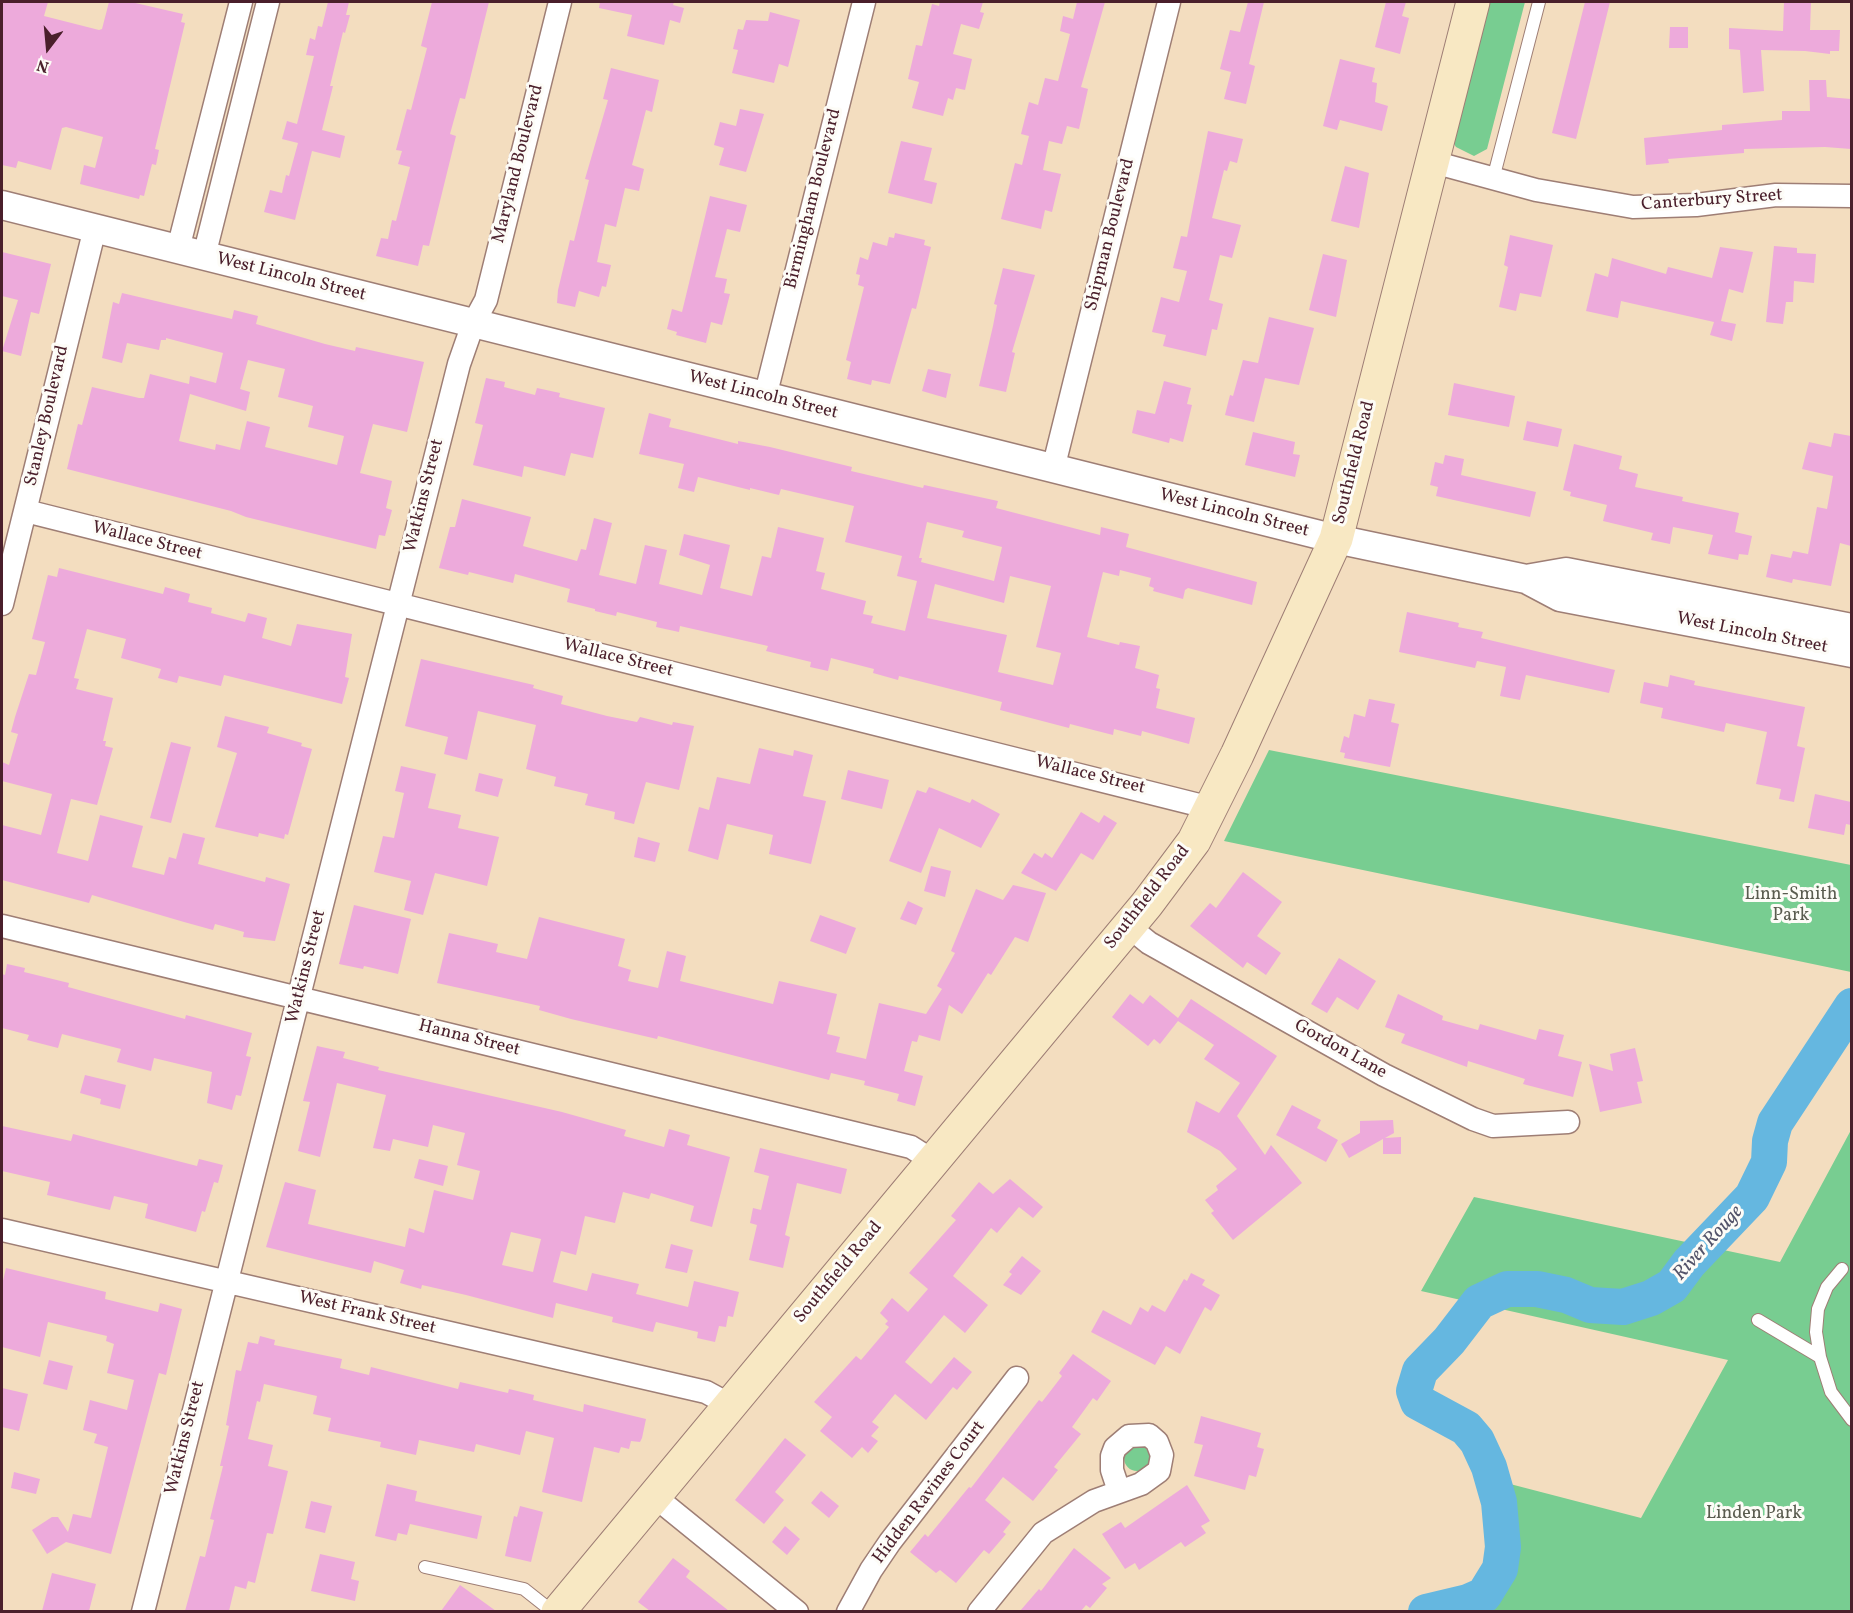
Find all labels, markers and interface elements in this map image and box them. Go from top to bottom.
north arrow [18,18,78,78]
text: N [34,53,52,77]
street label: Maryland Boulevard [489,82,549,246]
street label: Birmingham Boulevard [781,106,847,292]
street label: Shipman Boulevard [1082,156,1140,314]
street label: Canterbury Street [1641,185,1783,217]
street label: West Lincoln Street [214,249,368,307]
street label: Stanley Boulevard [21,343,75,489]
street label: West Lincoln Street [686,367,840,425]
street label: Southfield Road [1329,399,1381,527]
street label: Watkins Street [400,437,450,555]
street label: West Lincoln Street [1157,485,1311,543]
street label: Wallace Street [90,518,204,566]
street label: West Lincoln Street [1675,609,1829,659]
street label: Wallace Street [561,635,675,683]
street label: Wallace Street [1033,752,1147,800]
street label: Southfield Road [1101,842,1195,954]
park label: Linn-Smith Park [1745,885,1837,928]
street label: Watkins Street [282,908,332,1026]
street label: Hanna Street [416,1016,522,1062]
street label: Gordon Lane [1290,1016,1390,1084]
water label: River Rouge [1669,1201,1749,1287]
street label: Southfield Road [790,1218,888,1328]
street label: West Frank Street [296,1288,438,1340]
street label: Watkins Street [161,1379,211,1497]
street label: Hidden Ravines Court [869,1417,991,1569]
park label: Linden Park [1706,1504,1802,1526]

